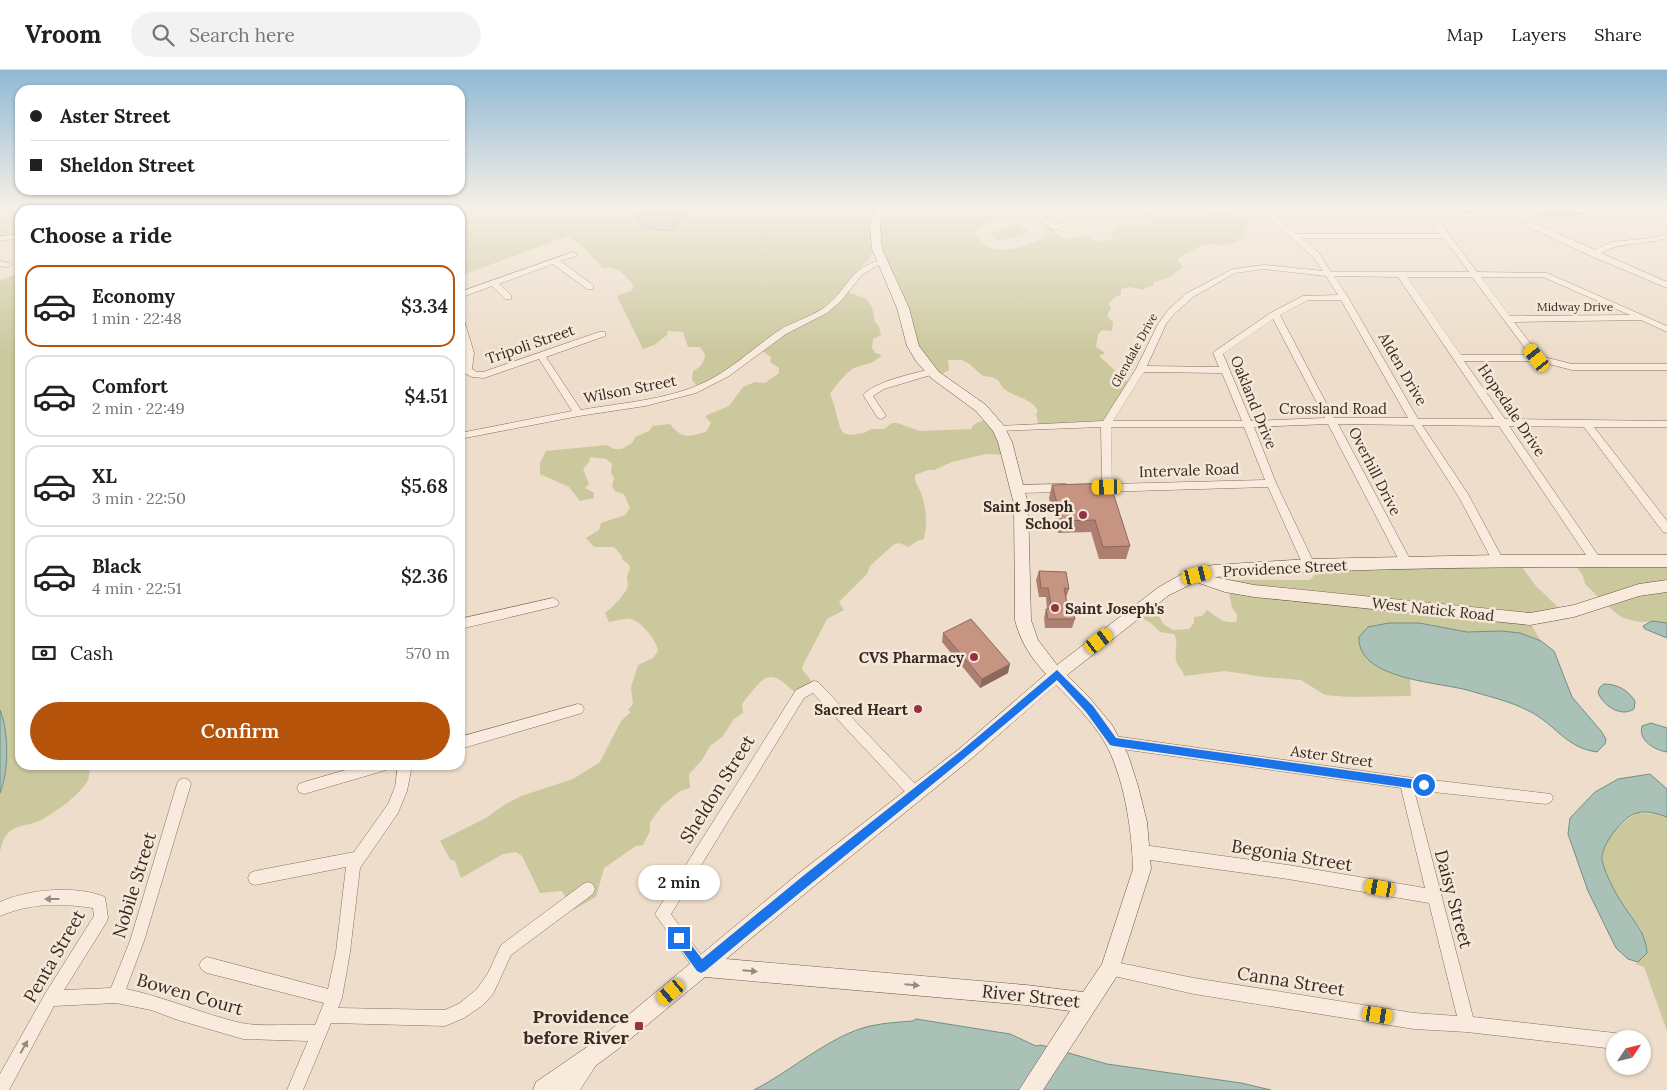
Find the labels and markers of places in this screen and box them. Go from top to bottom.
place label: Saint Joseph School [983,497,1074,533]
marker: Saint Joseph School [1077,509,1089,521]
place label: Saint Joseph's [1065,599,1164,618]
marker: Saint Joseph's [1049,602,1061,614]
place label: CVS Pharmacy [859,648,965,667]
marker: CVS Pharmacy [968,651,980,663]
place label: Sacred Heart [814,700,909,719]
marker: Sacred Heart [912,703,924,715]
place label: Providence before River [522,1005,629,1049]
marker: Providence before River [633,1020,645,1032]

